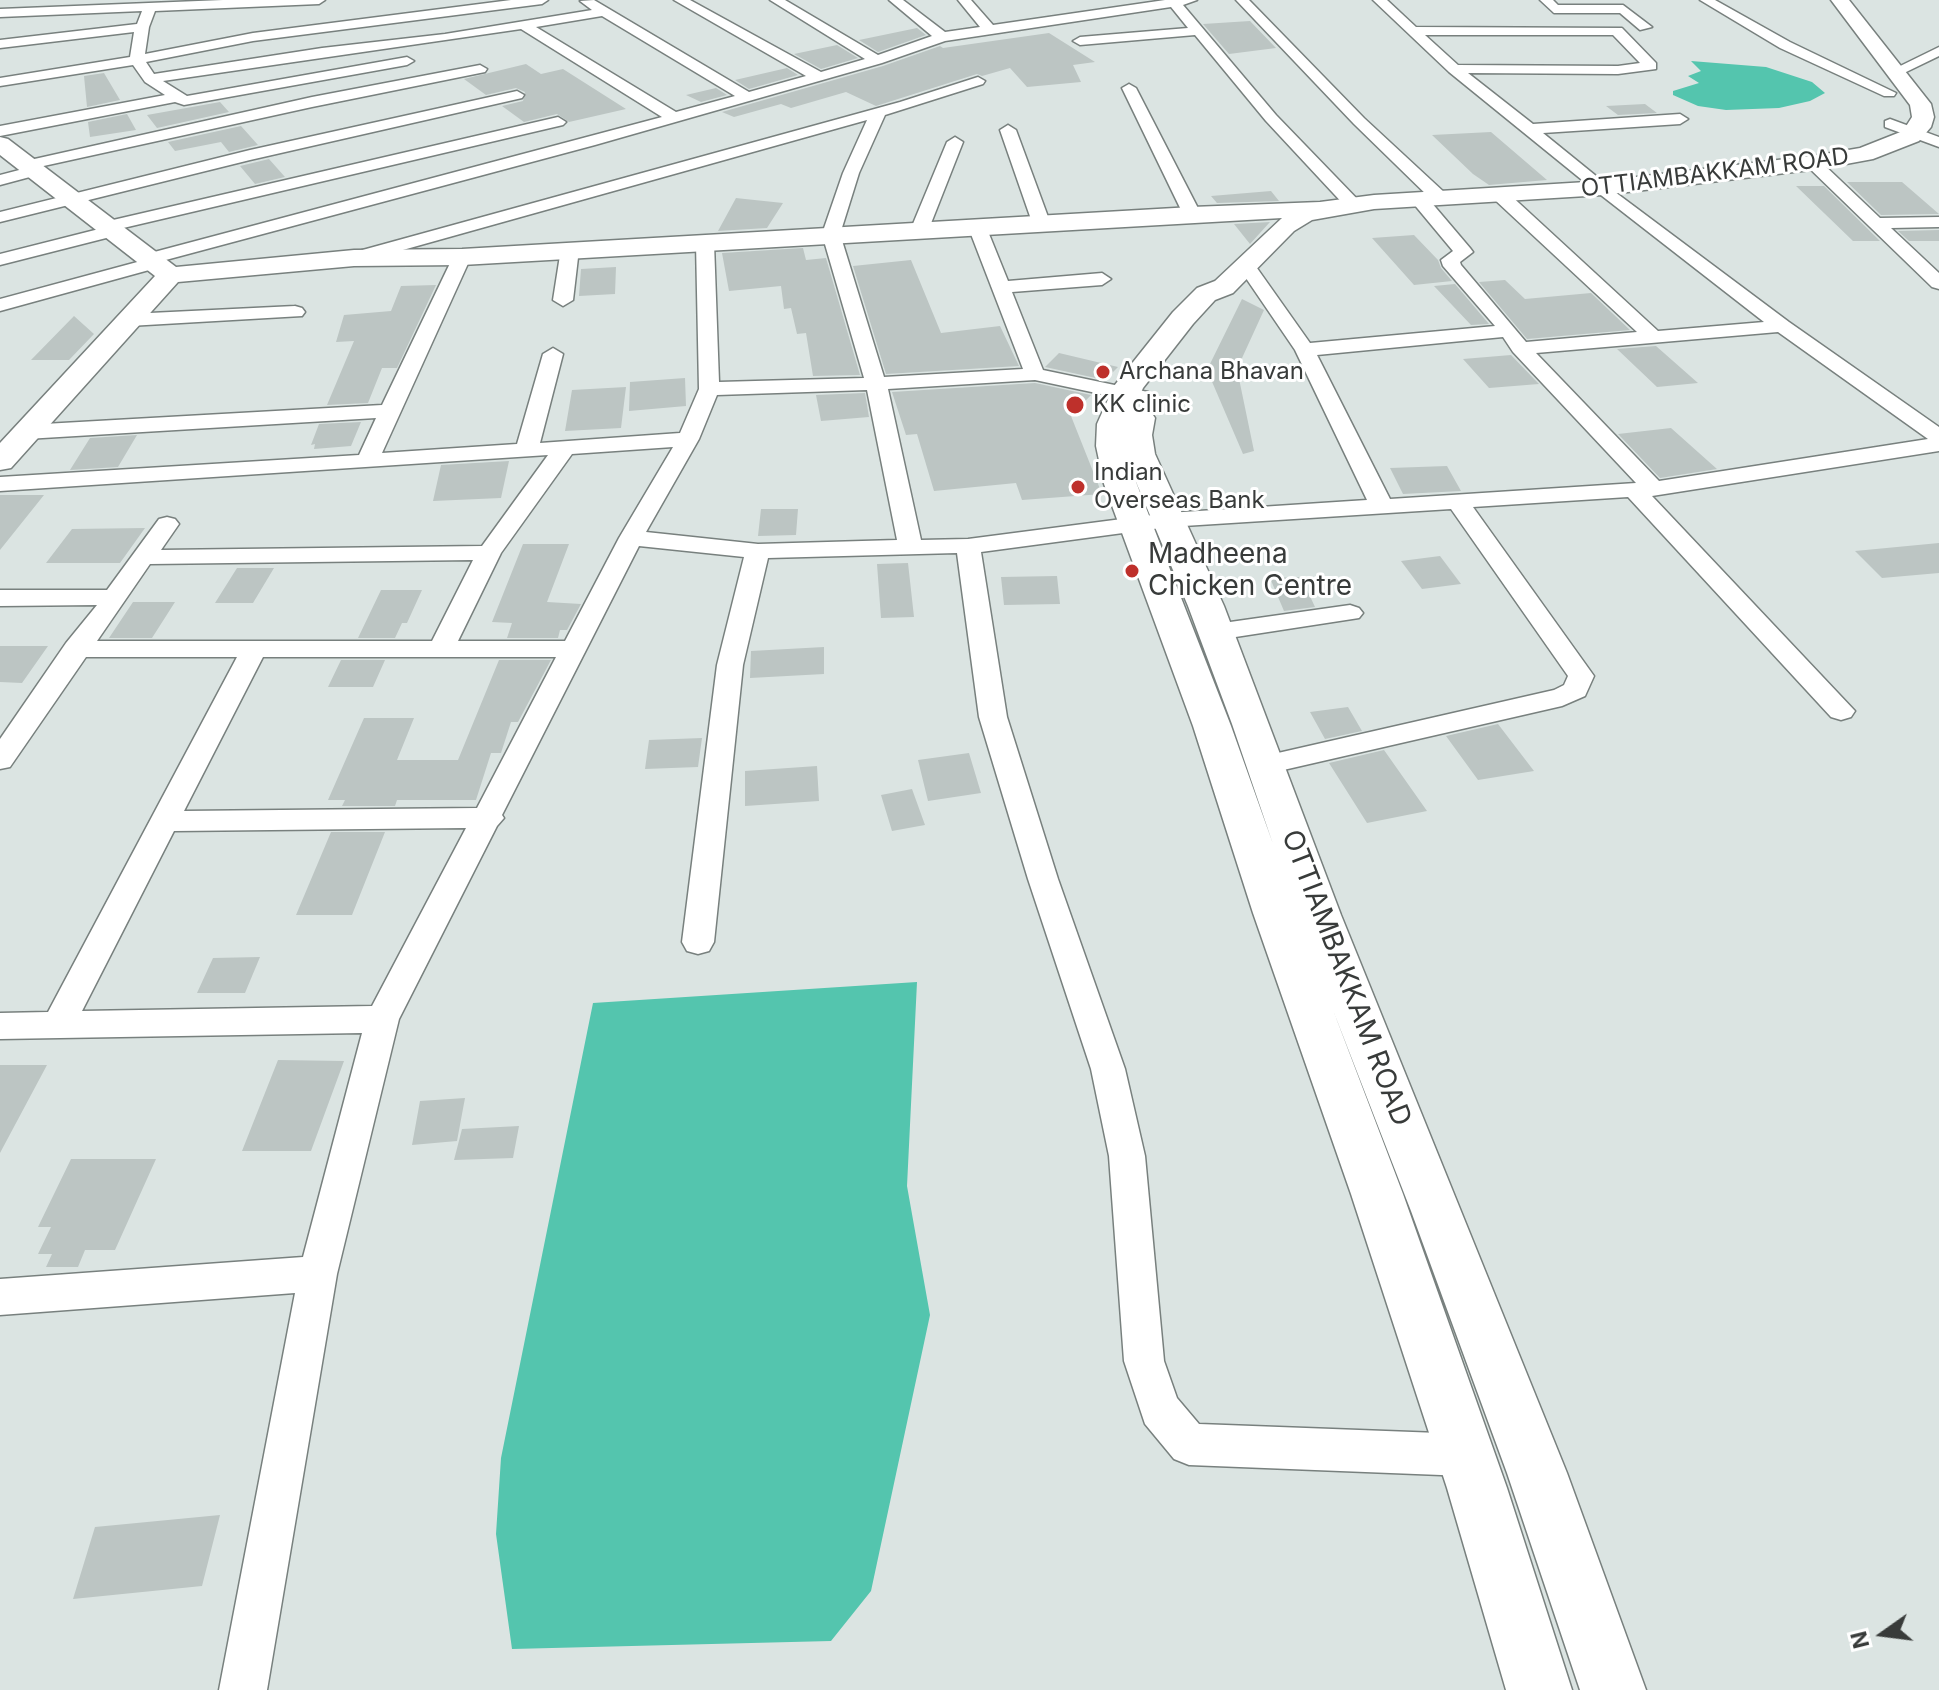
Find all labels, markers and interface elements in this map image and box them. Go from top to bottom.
street label: OTTIAMBAKKAM ROAD [1579,142,1851,204]
place label: Archana Bhavan [1119,358,1304,386]
marker: Archana Bhavan [1094,363,1112,381]
place label: KK clinic [1093,391,1191,419]
marker: KK clinic [1064,394,1086,416]
place label: Indian Overseas Bank [1094,459,1265,515]
marker: Indian Overseas Bank [1069,478,1087,496]
place label: Madheena Chicken Centre [1148,538,1352,604]
marker: Madheena Chicken Centre [1123,562,1141,580]
street label: OTTIAMBAKKAM ROAD [1274,825,1418,1131]
north arrow [1843,1594,1923,1674]
text: N [1845,1629,1874,1651]

